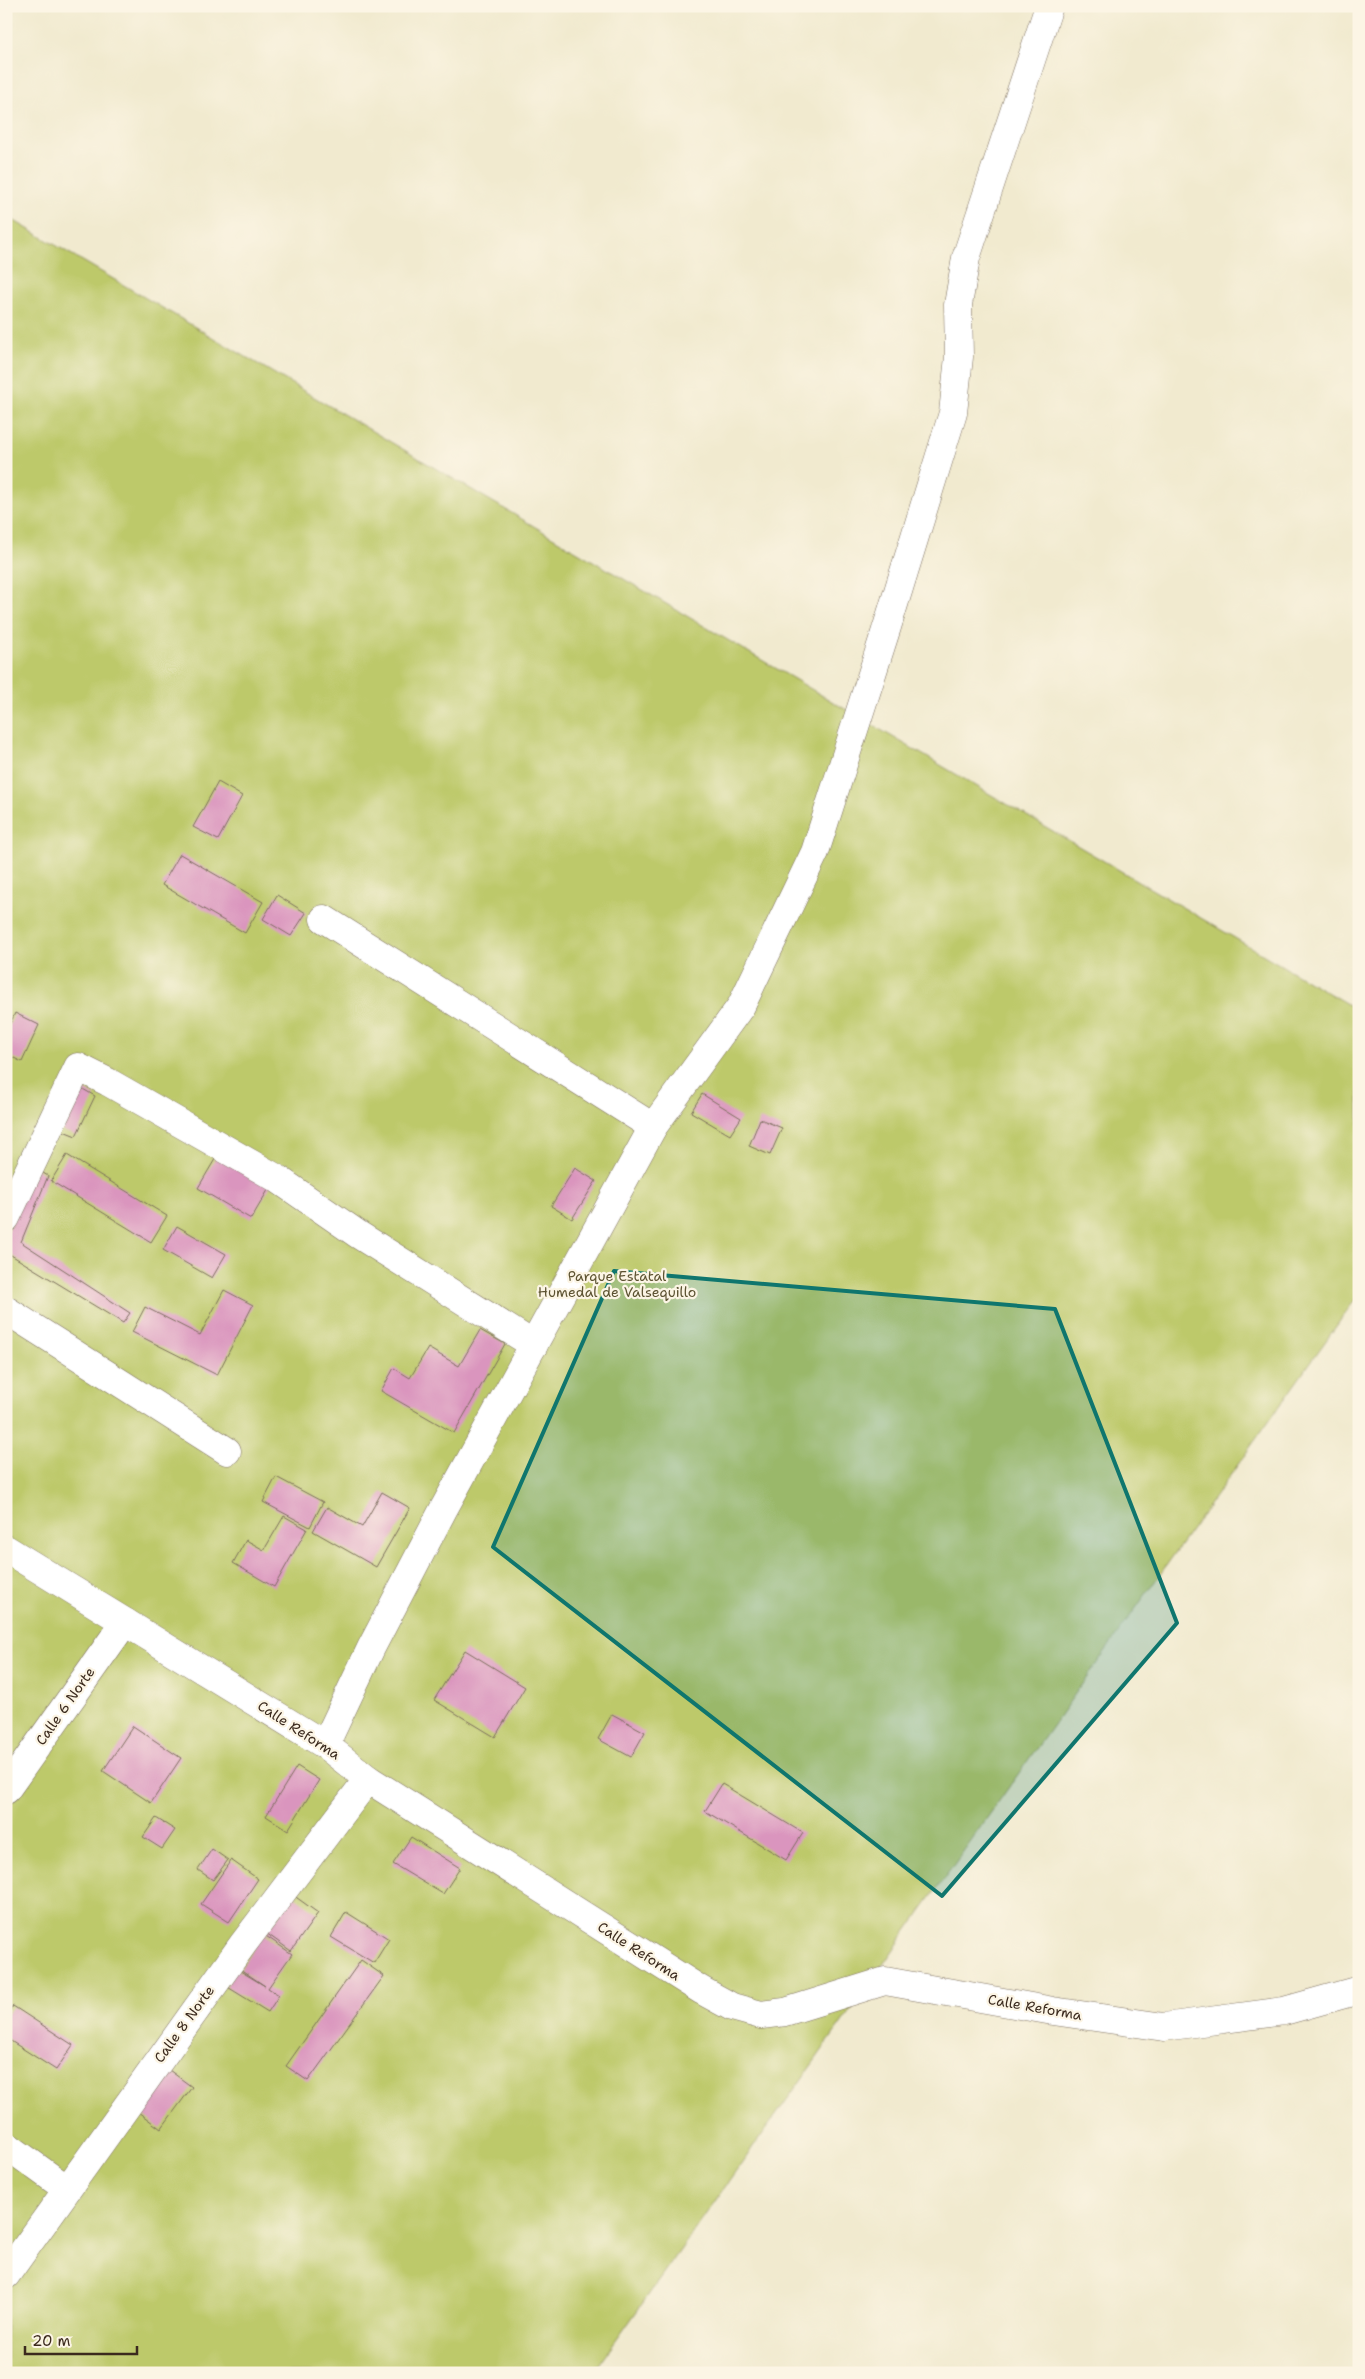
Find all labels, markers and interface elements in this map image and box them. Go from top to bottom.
park label: Parque Estatal Humedal de Valsequillo [538,1267,696,1301]
street label: Calle 6 Norte [31,1663,99,1749]
street label: Calle Reforma [254,1697,344,1764]
street label: Calle Reforma [594,1918,684,1985]
street label: Calle 8 Norte [150,1982,218,2066]
street label: Calle Reforma [987,1990,1084,2024]
scale bar [25,2324,138,2356]
text: 20 m [32,2331,71,2351]

